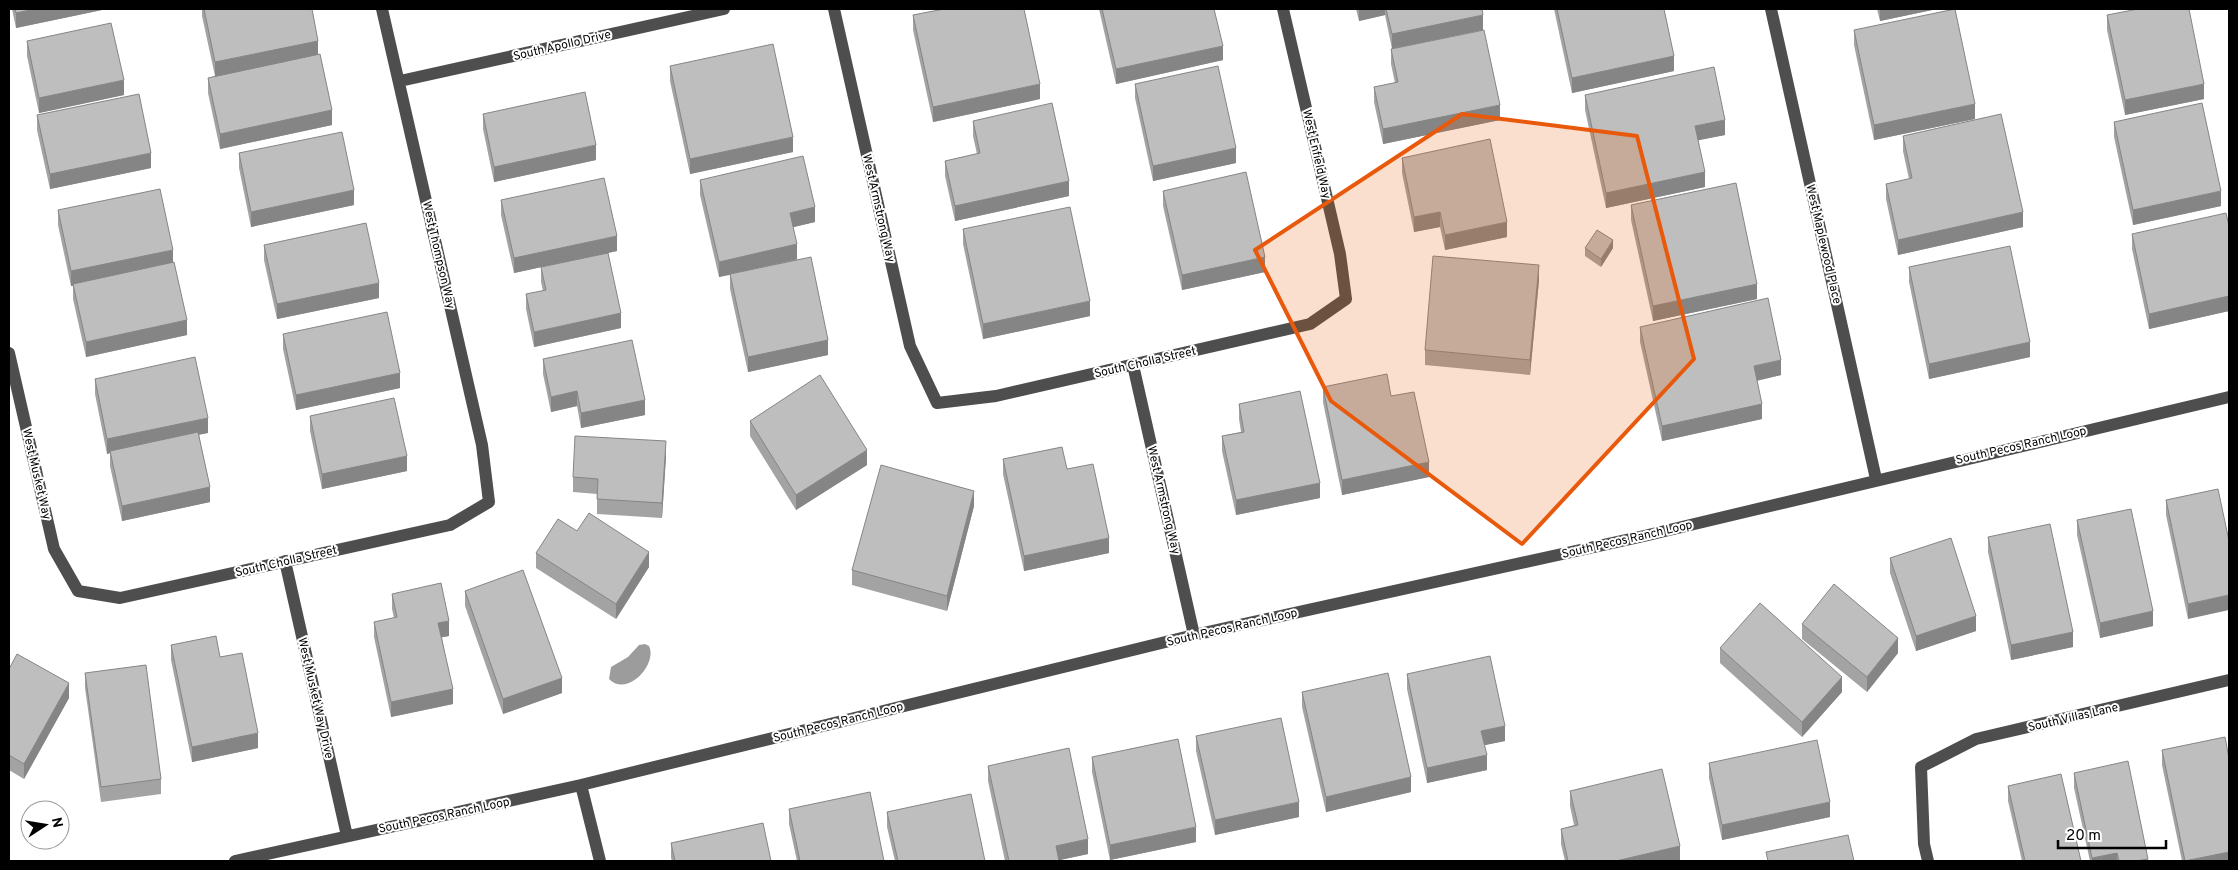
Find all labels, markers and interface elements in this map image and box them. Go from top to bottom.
street label: South Apollo Drive [512,27,613,65]
street label: West Enfield Way [1298,108,1334,201]
street label: West Armstrong Way [858,152,898,264]
street label: West Maplewood Place [1801,183,1845,306]
street label: West Thompson Way [418,200,458,311]
street label: South Cholla Street [1093,343,1198,382]
street label: South Pecos Ranch Loop [1954,423,2088,469]
street label: West Musket Way [18,427,54,521]
street label: West Armstrong Way [1143,444,1183,556]
street label: South Pecos Ranch Loop [1560,517,1694,563]
street label: South Cholla Street [234,542,339,581]
street label: South Pecos Ranch Loop [1165,605,1299,651]
street label: West Musket Way Drive [293,636,337,761]
street label: South Pecos Ranch Loop [772,699,905,747]
street label: South Villas Lane [2026,700,2120,736]
street label: South Pecos Ranch Loop [377,794,511,838]
north arrow [20,800,70,850]
text: N [47,816,66,829]
scale bar [2058,818,2166,850]
text: 20 m [2066,827,2101,846]

